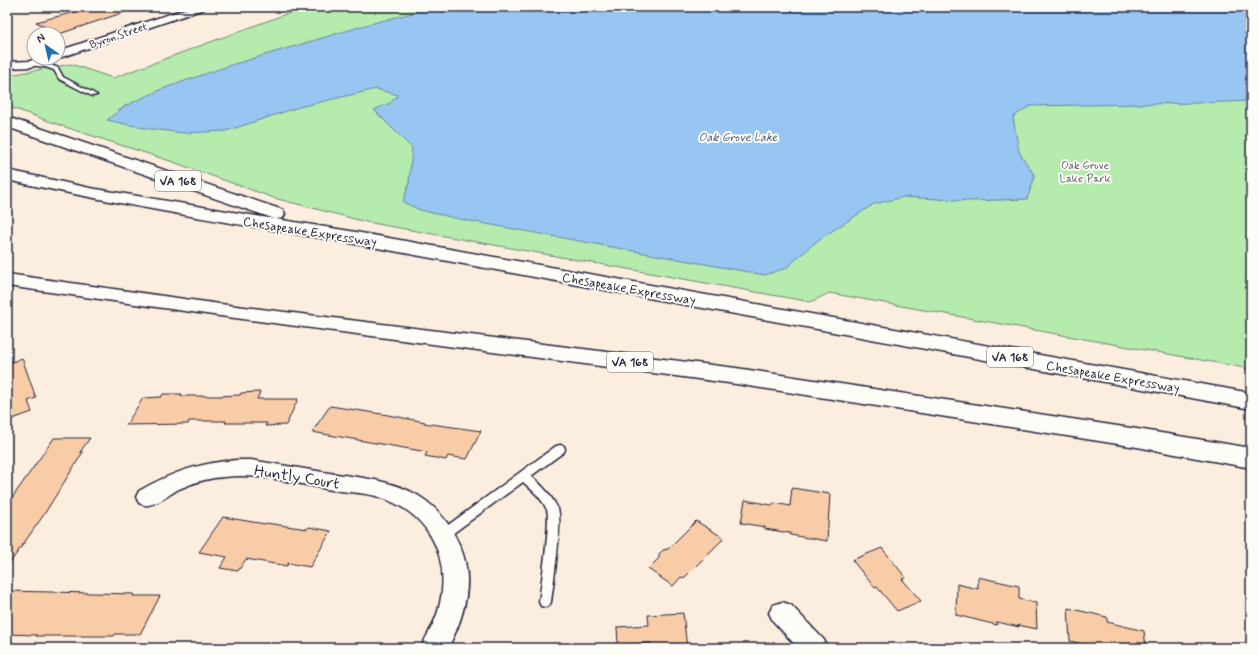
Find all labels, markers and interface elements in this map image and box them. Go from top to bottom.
street label: Byron Street [88,20,149,52]
north arrow [26,26,66,66]
text: N [34,31,48,46]
water label: Oak Grove Lake [699,130,778,146]
park label: Oak Grove Lake Park [1059,159,1111,186]
road number: VA 168 [155,171,201,191]
street label: Chesapeake Expressway [242,214,378,251]
street label: Chesapeake Expressway [561,269,697,310]
road number: VA 168 [987,347,1033,367]
road number: VA 168 [607,352,653,372]
street label: Chesapeake Expressway [1045,357,1181,398]
street label: Huntly Court [253,460,341,495]

